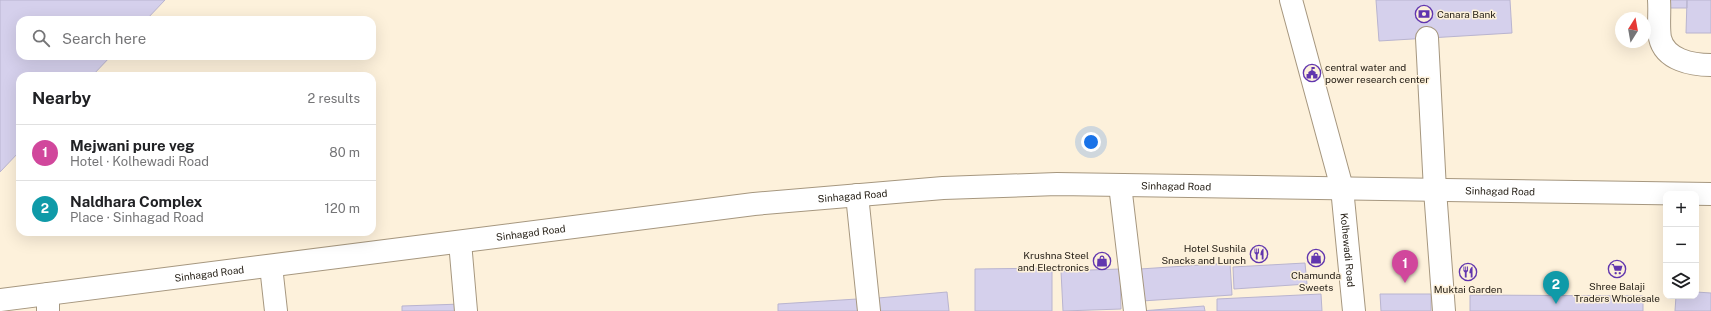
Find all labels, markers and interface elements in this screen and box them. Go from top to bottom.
bank icon: Canara Bank [1414,4,1434,24]
place label: Canara Bank [1437,8,1496,20]
north arrow [1615,12,1651,48]
search box [16,16,376,60]
icon: search [30,27,52,49]
text: Search here [62,30,146,47]
place label: central water and power research center [1325,61,1429,85]
public building icon: central water and power research center [1302,63,1322,83]
text: Nearby [32,88,91,108]
text: 2 results [308,91,360,106]
your location [1081,132,1101,152]
text: Mejwani pure veg [70,137,195,154]
text: 1 [42,145,48,160]
text: 80 m [329,145,360,160]
text: Hotel · Kolhewadi Road [70,154,209,169]
street label: Sinhagad Road [1141,179,1211,192]
street label: Sinhagad Road [1465,184,1535,197]
street label: Sinhagad Road [817,187,888,205]
map controls [1663,191,1699,299]
button: + [1663,191,1699,227]
text: Naldhara Complex [70,193,202,210]
text: 2 [41,201,49,216]
text: 120 m [325,201,360,216]
text: Place · Sinhagad Road [70,210,204,225]
street label: Kolhewadi Road [1338,212,1358,288]
street label: Sinhagad Road [495,222,566,243]
button: − [1663,227,1699,263]
place label: Hotel Sushila Snacks and Lunch [1161,242,1246,266]
restaurant icon: Hotel Sushila Snacks and Lunch [1249,244,1269,264]
shop icon: Chamunda Sweets [1306,248,1326,268]
place label: Krushna Steel and Electronics [1018,249,1089,273]
pin: 1 [1392,250,1418,283]
shop icon: Krushna Steel and Electronics [1092,251,1112,271]
supermarket icon: Shree Balaji Traders Wholesale [1607,259,1627,279]
restaurant icon: Muktai Garden [1458,262,1478,282]
street label: Sinhagad Road [174,263,245,284]
button: layers [1663,263,1699,299]
place label: Chamunda Sweets [1291,269,1341,293]
pin: 2 [1543,271,1569,304]
place label: Shree Balaji Traders Wholesale [1574,280,1660,304]
place label: Muktai Garden [1434,283,1503,295]

